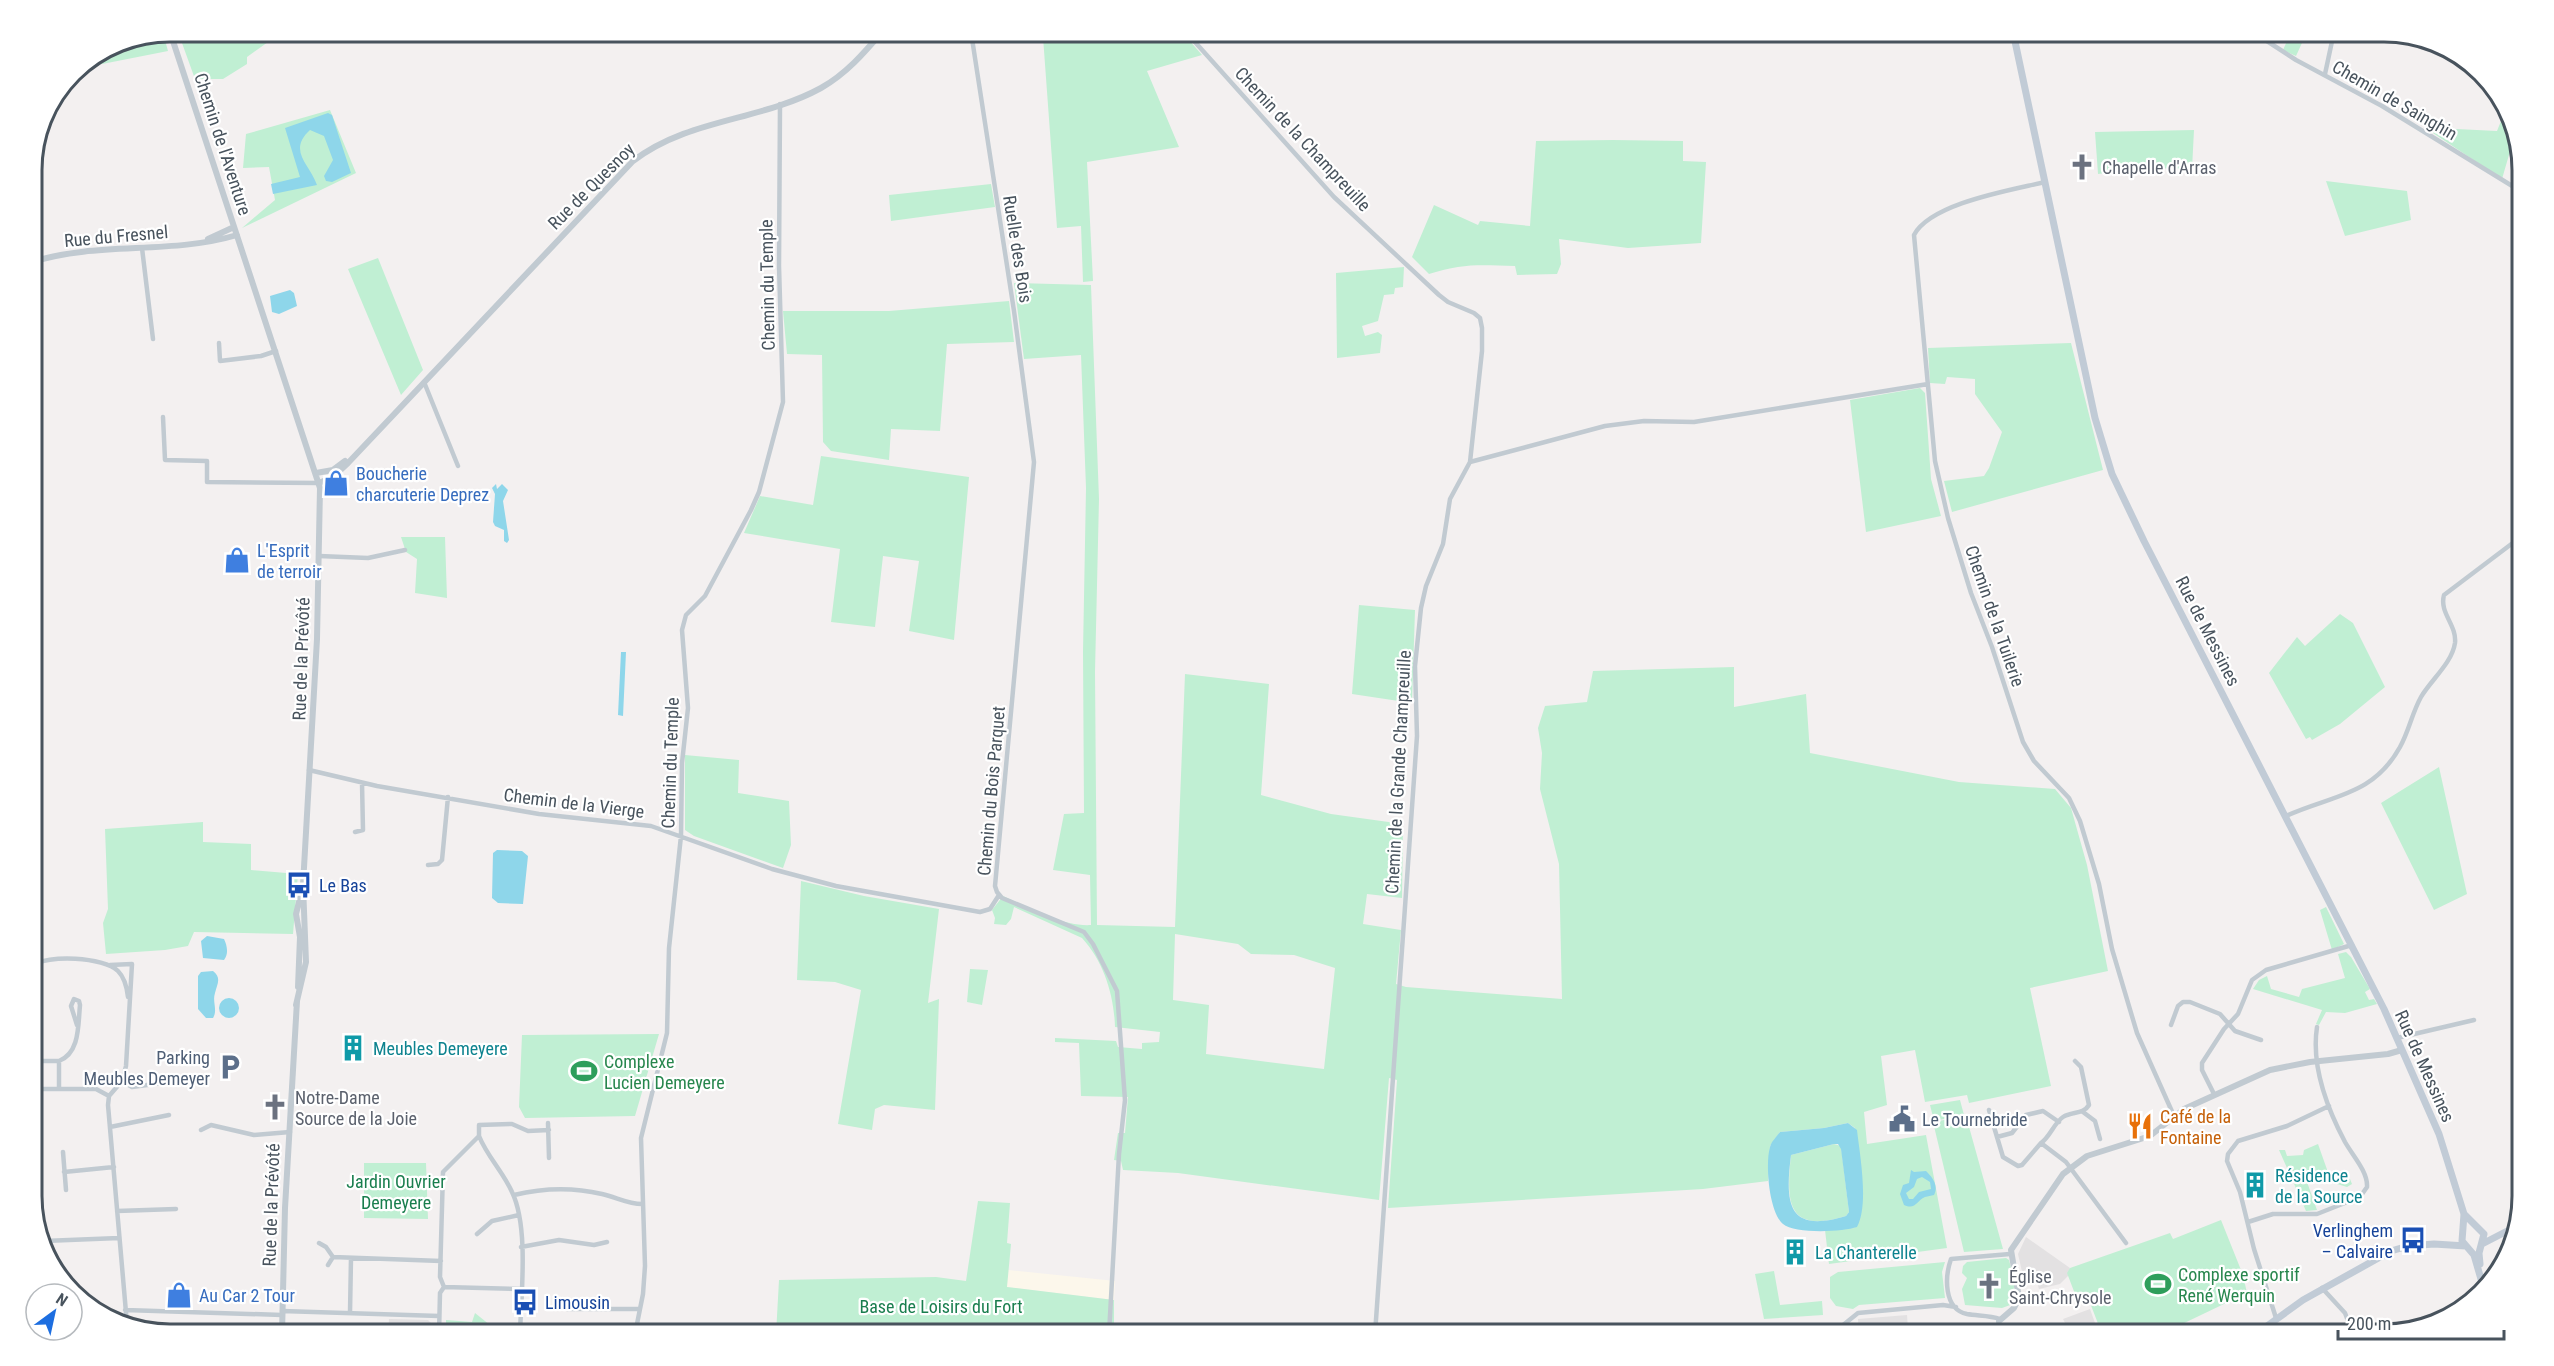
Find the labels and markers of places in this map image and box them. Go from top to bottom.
church icon: Chapelle d'Arras [2067,152,2097,182]
place label: Chapelle d'Arras [2102,157,2217,178]
place label: Boucherie charcuterie Deprez [356,463,489,505]
shop icon: Boucherie charcuterie Deprez [321,468,351,498]
place label: L'Esprit de terroir [257,540,322,582]
shop icon: L'Esprit de terroir [222,545,252,575]
bus stop icon: Le Bas [284,870,314,900]
place label: Le Bas [319,875,367,896]
building icon: Meubles Demeyere [338,1033,368,1063]
place label: Meubles Demeyere [373,1038,508,1059]
place label: Parking Meubles Demeyer [84,1047,211,1089]
place label: Complexe Lucien Demeyere [604,1051,725,1093]
parking icon: Parking Meubles Demeyer [215,1052,245,1082]
sports icon: Complexe Lucien Demeyere [569,1056,599,1086]
place label: Notre-Dame Source de la Joie [295,1087,417,1129]
church icon: Notre-Dame Source de la Joie [260,1092,290,1122]
public building icon: Le Tournebride [1887,1104,1917,1134]
place label: Café de la Fontaine [2160,1106,2231,1148]
place label: Le Tournebride [1922,1109,2028,1130]
restaurant icon: Café de la Fontaine [2125,1111,2155,1141]
place label: Résidence de la Source [2275,1165,2363,1207]
building icon: Résidence de la Source [2240,1170,2270,1200]
place label: Verlinghem – Calvaire [2313,1220,2393,1262]
bus stop icon: Verlinghem – Calvaire [2398,1225,2428,1255]
building icon: La Chanterelle [1780,1237,1810,1267]
place label: La Chanterelle [1815,1242,1917,1263]
place label: Complexe sportif René Werquin [2178,1264,2300,1306]
place label: Église Saint-Chrysole [2009,1266,2111,1308]
sports icon: Complexe sportif René Werquin [2143,1269,2173,1299]
church icon: Église Saint-Chrysole [1974,1271,2004,1301]
shop icon: Au Car 2 Tour [164,1280,194,1310]
place label: Au Car 2 Tour [199,1285,295,1306]
bus stop icon: Limousin [510,1287,540,1317]
place label: Limousin [545,1292,610,1313]

